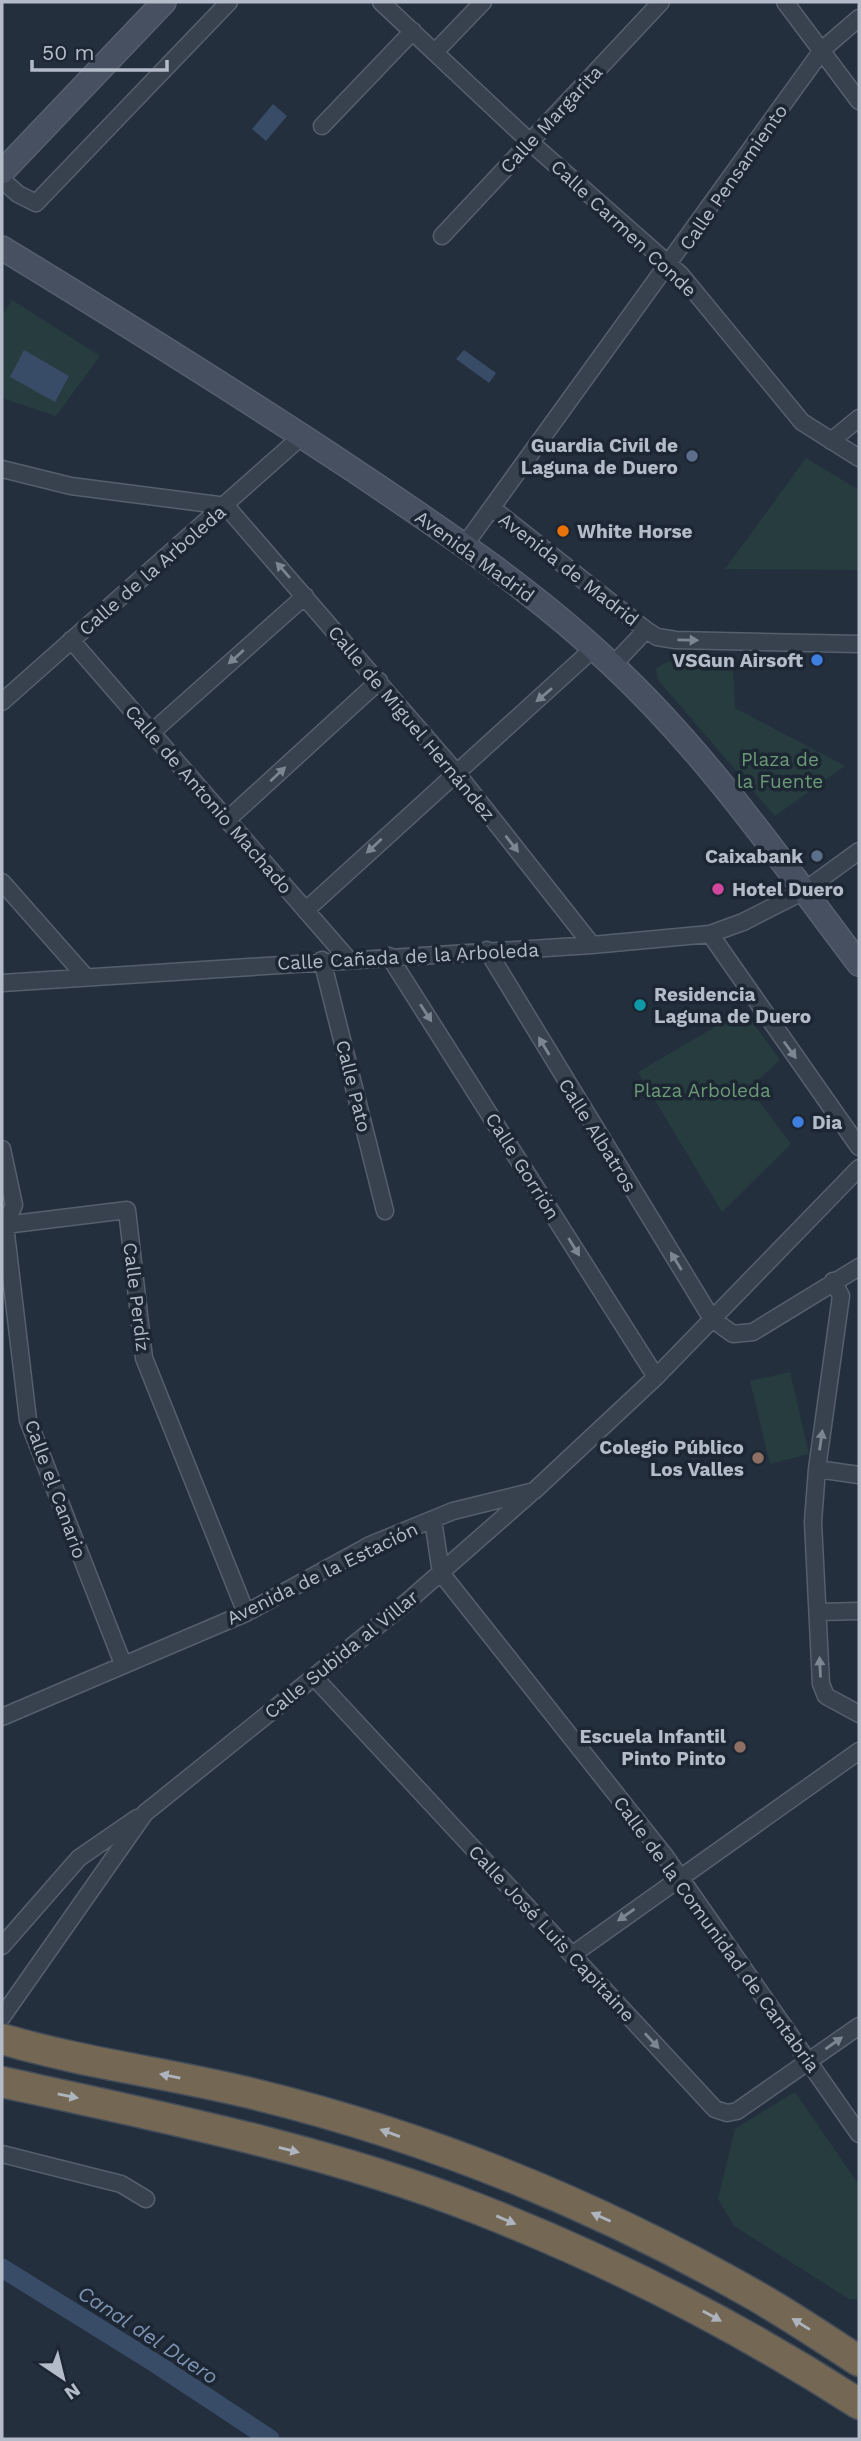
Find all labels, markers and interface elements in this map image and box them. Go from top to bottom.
scale bar [32,28,166,72]
text: 50 m [42,40,94,65]
street label: Calle Margarita [495,60,607,178]
street label: Calle Pensamiento [674,100,792,255]
street label: Calle Carmen Conde [546,155,701,302]
place label: Guardia Civil de Laguna de Duero [521,434,678,479]
marker: Guardia Civil de Laguna de Duero [684,448,700,464]
street label: Calle de la Arboleda [74,500,231,640]
street label: Avenida Madrid [411,505,539,607]
street label: Avenida de Madrid [494,508,643,631]
place label: White Horse [577,520,693,543]
marker: White Horse [555,523,571,539]
one-way arrow [275,561,291,579]
street label: Calle de Miguel Hernández [323,621,500,826]
one-way arrow [677,634,699,646]
one-way arrow [227,649,245,665]
place label: VSGun Airsoft [672,649,804,672]
marker: VSGun Airsoft [809,652,825,668]
one-way arrow [536,687,553,702]
street label: Calle de Antonio Machado [120,700,297,899]
park label: Plaza de la Fuente [737,748,823,793]
one-way arrow [269,766,287,782]
one-way arrow [505,834,520,852]
one-way arrow [366,838,383,854]
place label: Caixabank [705,845,803,868]
marker: Caixabank [809,848,825,864]
place label: Hotel Duero [732,878,844,901]
marker: Hotel Duero [710,881,726,897]
street label: Calle Cañada de la Arboleda [277,938,540,975]
place label: Residencia Laguna de Duero [654,983,811,1028]
marker: Residencia Laguna de Duero [632,997,648,1013]
one-way arrow [419,1004,432,1023]
one-way arrow [538,1037,550,1056]
street label: Calle Pato [331,1038,376,1135]
one-way arrow [783,1041,797,1059]
street label: Calle Albatros [553,1074,642,1196]
park label: Plaza Arboleda [633,1079,771,1102]
street label: Calle Gorrión [481,1109,565,1224]
place label: Dia [812,1111,842,1134]
marker: Dia [790,1114,806,1130]
one-way arrow [567,1237,580,1256]
street label: Calle Perdíz [118,1241,155,1353]
one-way arrow [670,1251,683,1271]
street label: Calle el Canario [20,1417,91,1562]
one-way arrow [816,1429,827,1451]
place label: Colegio Público Los Valles [599,1436,744,1481]
marker: Colegio Público Los Valles [750,1450,766,1466]
street label: Avenida de la Estación [223,1517,422,1630]
street label: Calle Subida al Villar [260,1585,423,1724]
one-way arrow [815,1656,826,1678]
place label: Escuela Infantil Pinto Pinto [580,1725,727,1770]
marker: Escuela Infantil Pinto Pinto [732,1739,748,1755]
street label: Calle de la Comunidad de Cantabria [609,1792,825,2077]
street label: Calle José Luis Capitaine [464,1840,640,2027]
one-way arrow [617,1908,635,1922]
one-way arrow [644,2032,660,2050]
one-way arrow [825,2036,843,2050]
one-way arrow [159,2070,181,2081]
one-way arrow [57,2091,79,2102]
one-way arrow [379,2127,400,2138]
one-way arrow [279,2145,301,2156]
one-way arrow [591,2211,612,2222]
one-way arrow [495,2215,516,2226]
water label: Canal del Duero [73,2280,223,2389]
one-way arrow [702,2310,722,2322]
one-way arrow [792,2318,811,2331]
north arrow [28,2343,98,2413]
text: N [60,2378,85,2405]

